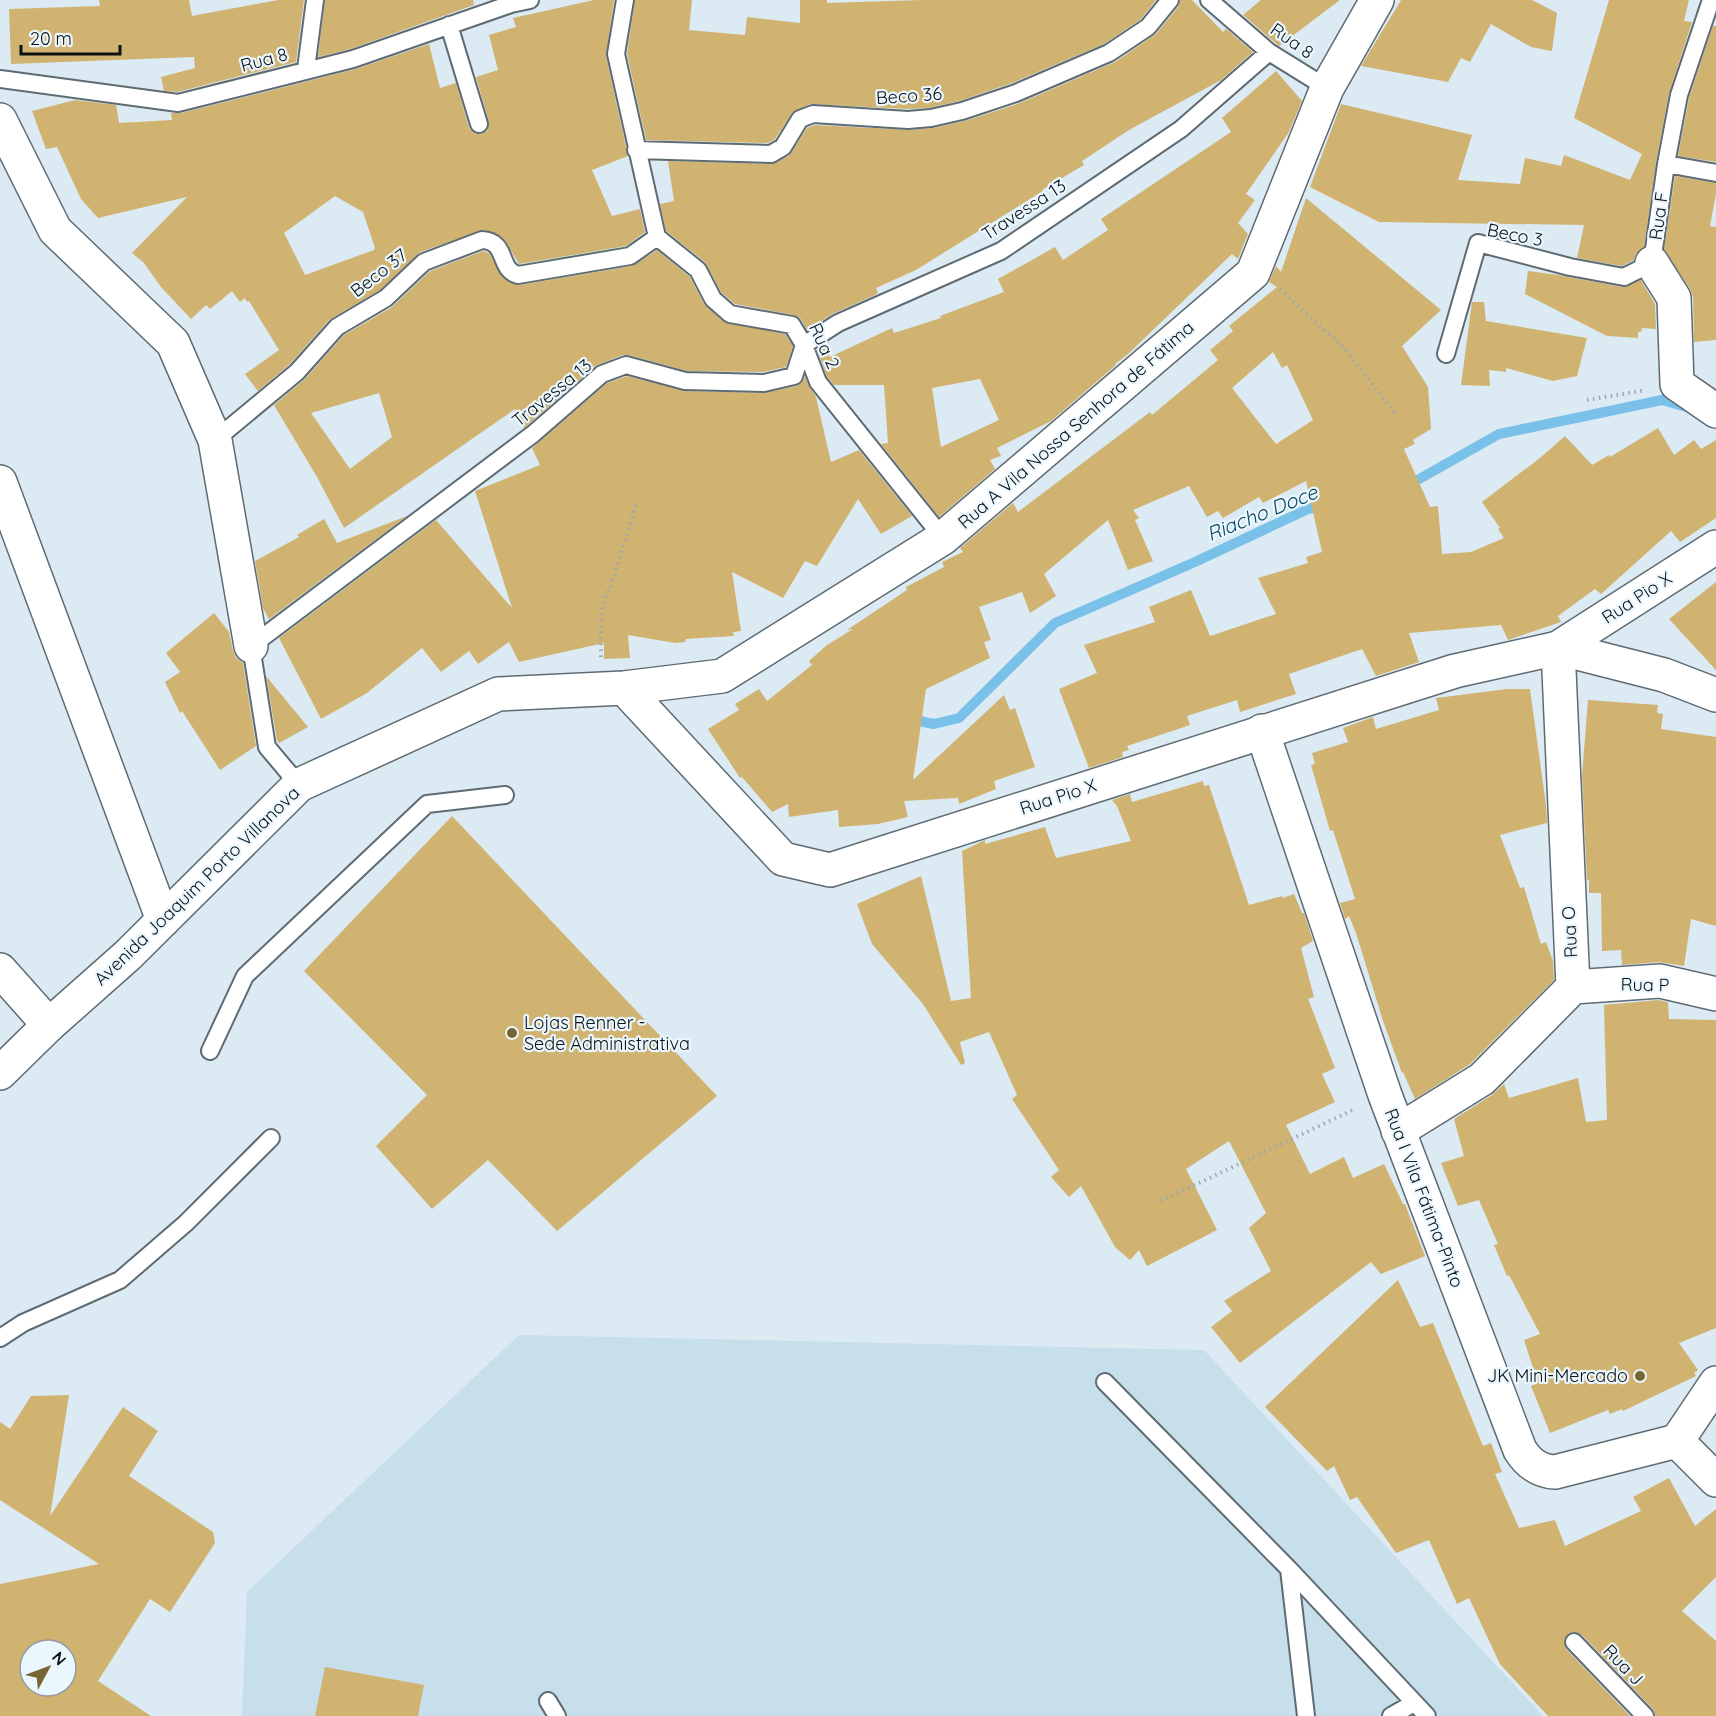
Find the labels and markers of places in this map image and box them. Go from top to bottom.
place label: Lojas Renner - Sede Administrativa [524,1011,690,1055]
marker: Lojas Renner - Sede Administrativa [505,1026,519,1040]
place label: JK Mini-Mercado [1487,1364,1628,1387]
marker: JK Mini-Mercado [1633,1369,1647,1383]

